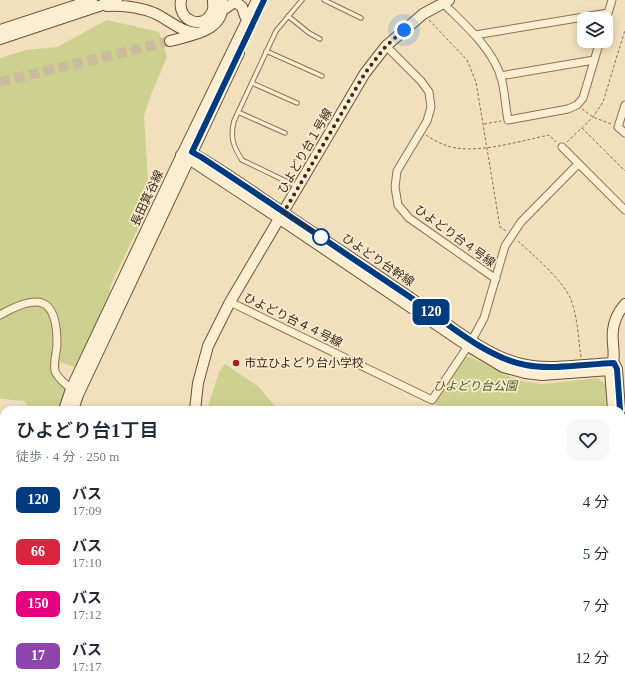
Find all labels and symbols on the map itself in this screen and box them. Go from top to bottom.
your location [394,20,414,40]
street label: ひよどり台１号線 [275,106,335,196]
street label: 長田箕谷線 [128,168,166,228]
street label: ひよどり台４号線 [412,202,498,270]
unlabelled marker [312,228,330,246]
street label: ひよどり台幹線 [339,231,417,289]
street label: ひよどり台４４号線 [241,290,345,350]
line badge: 120 [408,299,454,325]
place label: 市立ひよどり台小学校 [244,356,364,370]
marker: 市立ひよどり台小学校 [231,358,241,368]
park label: ひよどり台公園 [433,379,519,393]

